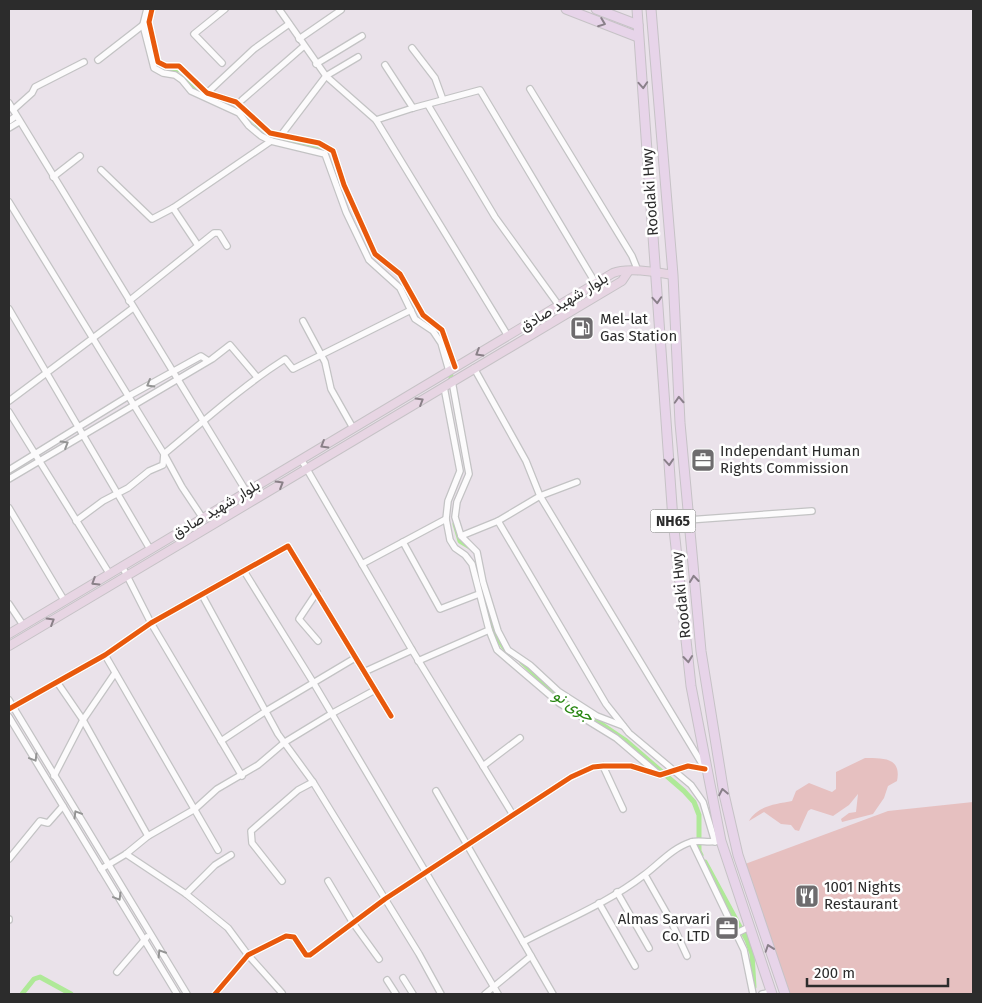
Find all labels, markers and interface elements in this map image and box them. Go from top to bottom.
one-way arrow [597,17,606,27]
one-way arrow [637,82,648,90]
street label: Roodaki Hwy [638,147,662,236]
street label: بلوار شهید صادق [517,269,611,335]
one-way arrow [652,296,663,304]
place label: Mel-lat Gas Station [600,310,677,345]
fuel station icon: Mel-lat Gas Station [569,315,595,341]
one-way arrow [475,346,484,356]
one-way arrow [146,378,155,388]
one-way arrow [674,396,685,404]
one-way arrow [414,397,423,407]
one-way arrow [321,438,330,448]
one-way arrow [60,441,69,451]
place label: Independant Human Rights Commission [720,442,860,477]
office icon: Independant Human Rights Commission [690,447,716,473]
one-way arrow [663,458,674,466]
street label: بلوار شهید صادق [169,476,263,542]
one-way arrow [275,481,284,491]
road number: NH65 [650,510,696,532]
street label: Roodaki Hwy [667,550,695,640]
one-way arrow [91,575,100,585]
one-way arrow [689,575,700,583]
one-way arrow [45,618,54,628]
one-way arrow [682,655,693,663]
water label: جوی نو [549,685,599,727]
one-way arrow [28,753,38,762]
one-way arrow [719,788,729,797]
one-way arrow [74,810,83,819]
place label: 1001 Nights Restaurant [824,878,901,913]
restaurant icon: 1001 Nights Restaurant [794,883,820,909]
one-way arrow [112,892,122,901]
place label: Almas Sarvari Co. LTD [618,910,710,945]
office icon: Almas Sarvari Co. LTD [714,915,740,941]
one-way arrow [765,944,775,953]
one-way arrow [158,949,168,958]
scale bar [807,956,948,988]
text: 200 m [814,964,855,982]

